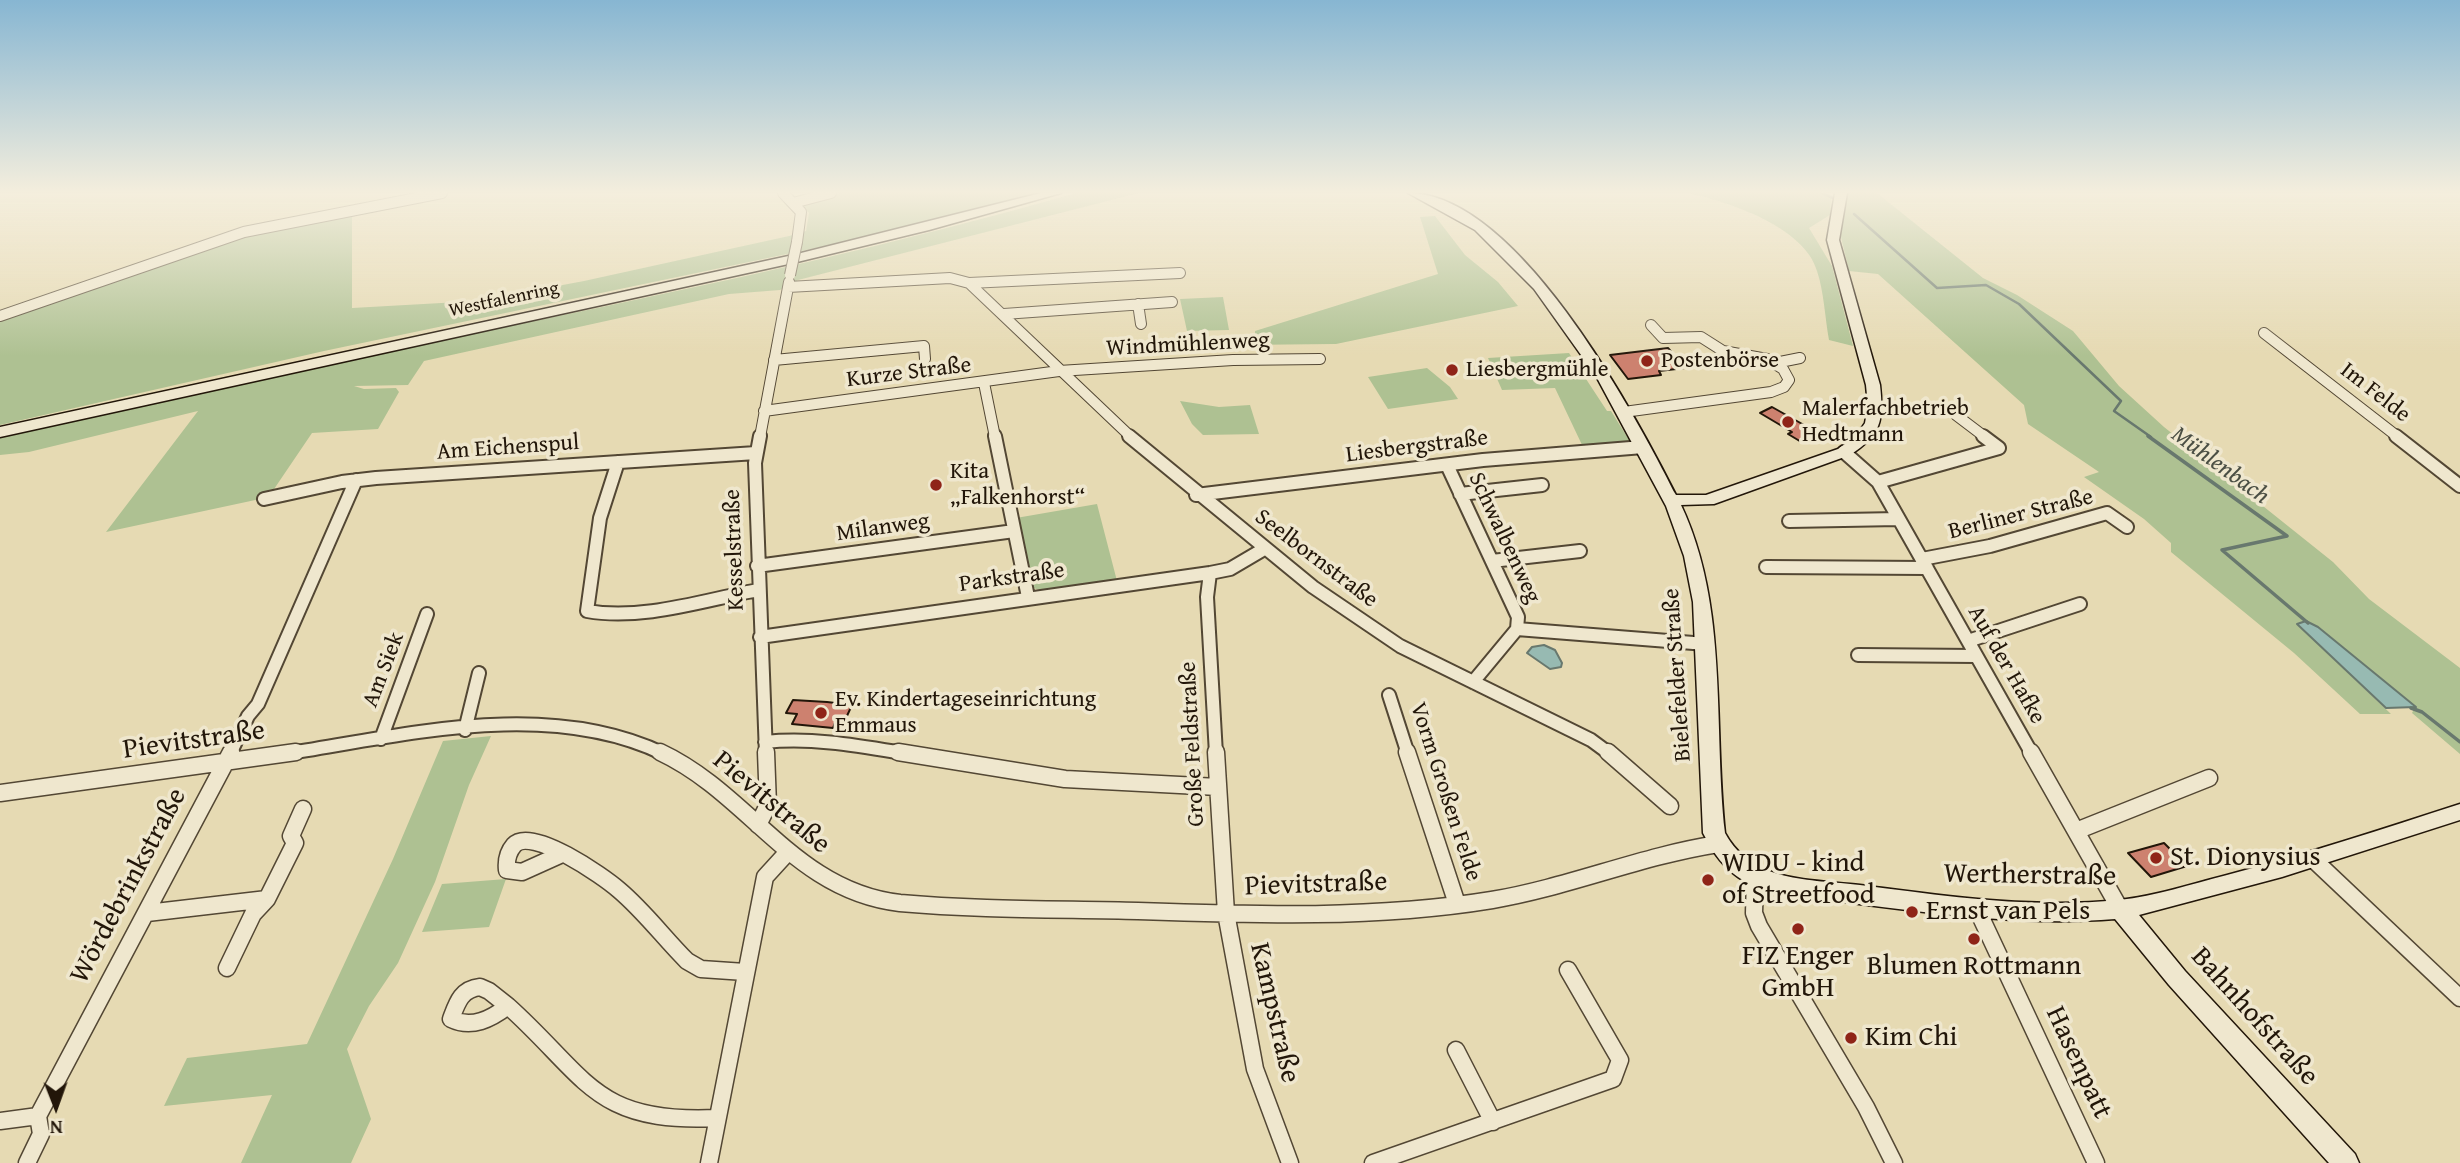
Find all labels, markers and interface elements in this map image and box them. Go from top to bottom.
street label: Westfalenring [447,277,561,323]
street label: Windmühlenweg [1106,327,1270,363]
place label: Postenbörse [1661,347,1779,375]
street label: Kurze Straße [845,352,973,394]
marker: Postenbörse [1639,353,1655,369]
place label: Liesbergmühle [1466,356,1609,384]
street label: Im Felde [2334,357,2416,429]
marker: Liesbergmühle [1444,362,1460,378]
place label: Malerfachbetrieb Hedtmann [1802,395,1969,449]
marker: Malerfachbetrieb Hedtmann [1780,414,1796,430]
water label: Mühlenbach [2165,421,2275,511]
street label: Liesbergstraße [1344,425,1490,469]
street label: Am Eichenspul [436,429,580,467]
place label: Kita „Falkenhorst“ [950,458,1085,512]
street label: Schwalbenweg [1462,468,1546,608]
marker: Kita „Falkenhorst“ [928,477,944,493]
street label: Berliner Straße [1946,484,2096,546]
street label: Kesselstraße [719,489,751,611]
street label: Seelbornstraße [1249,504,1383,614]
street label: Milanweg [835,508,931,548]
street label: Parkstraße [958,557,1066,599]
street label: Bielefelder Straße [1658,587,1698,763]
street label: Auf der Hafke [1961,601,2051,729]
street label: Am Siek [357,629,411,711]
street label: Große Feldstraße [1175,661,1211,827]
place label: Ev. Kindertageseinrichtung Emmaus [835,686,1096,740]
street label: Vorm Großen Felde [1403,699,1487,885]
marker: Ev. Kindertageseinrichtung Emmaus [813,705,829,721]
street label: Pievitstraße [121,714,267,768]
street label: Pievitstraße [706,744,836,862]
street label: Wördebrinkstraße [63,783,195,989]
place label: St. Dionysius [2170,841,2321,875]
place label: WIDU - kind of Streetfood [1722,847,1875,913]
marker: St. Dionysius [2148,850,2164,866]
street label: Wertherstraße [1943,858,2117,894]
street label: Pievitstraße [1244,866,1388,904]
marker: WIDU - kind of Streetfood [1700,872,1716,888]
place label: Ernst van Pels [1926,895,2090,929]
marker: Ernst van Pels [1904,904,1920,920]
marker: FIZ Enger GmbH [1790,921,1806,937]
marker: Blumen Rottmann [1966,931,1982,947]
street label: Kampstraße [1242,940,1306,1086]
place label: FIZ Enger GmbH [1742,940,1854,1006]
street label: Bahnhofstraße [2183,941,2325,1093]
place label: Blumen Rottmann [1867,950,2081,984]
street label: Hasenpatt [2037,1002,2119,1124]
place label: Kim Chi [1865,1021,1957,1055]
marker: Kim Chi [1843,1030,1859,1046]
north arrow [21,1072,91,1142]
text: N [50,1114,63,1142]

